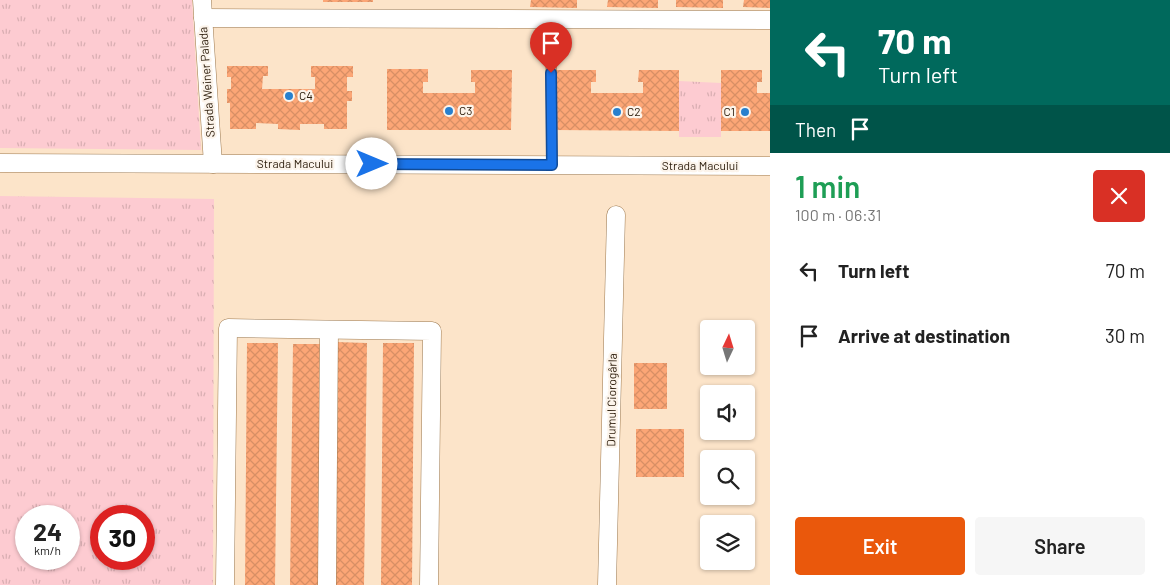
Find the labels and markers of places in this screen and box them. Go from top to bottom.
pin [530,22,572,73]
place label: C4 [299,88,313,102]
marker: C4 [283,90,295,102]
place label: C3 [459,103,472,117]
place label: C2 [627,104,641,118]
place label: C1 [724,104,735,118]
marker: C3 [443,105,455,117]
marker: C2 [611,106,623,118]
marker: C1 [739,106,751,118]

